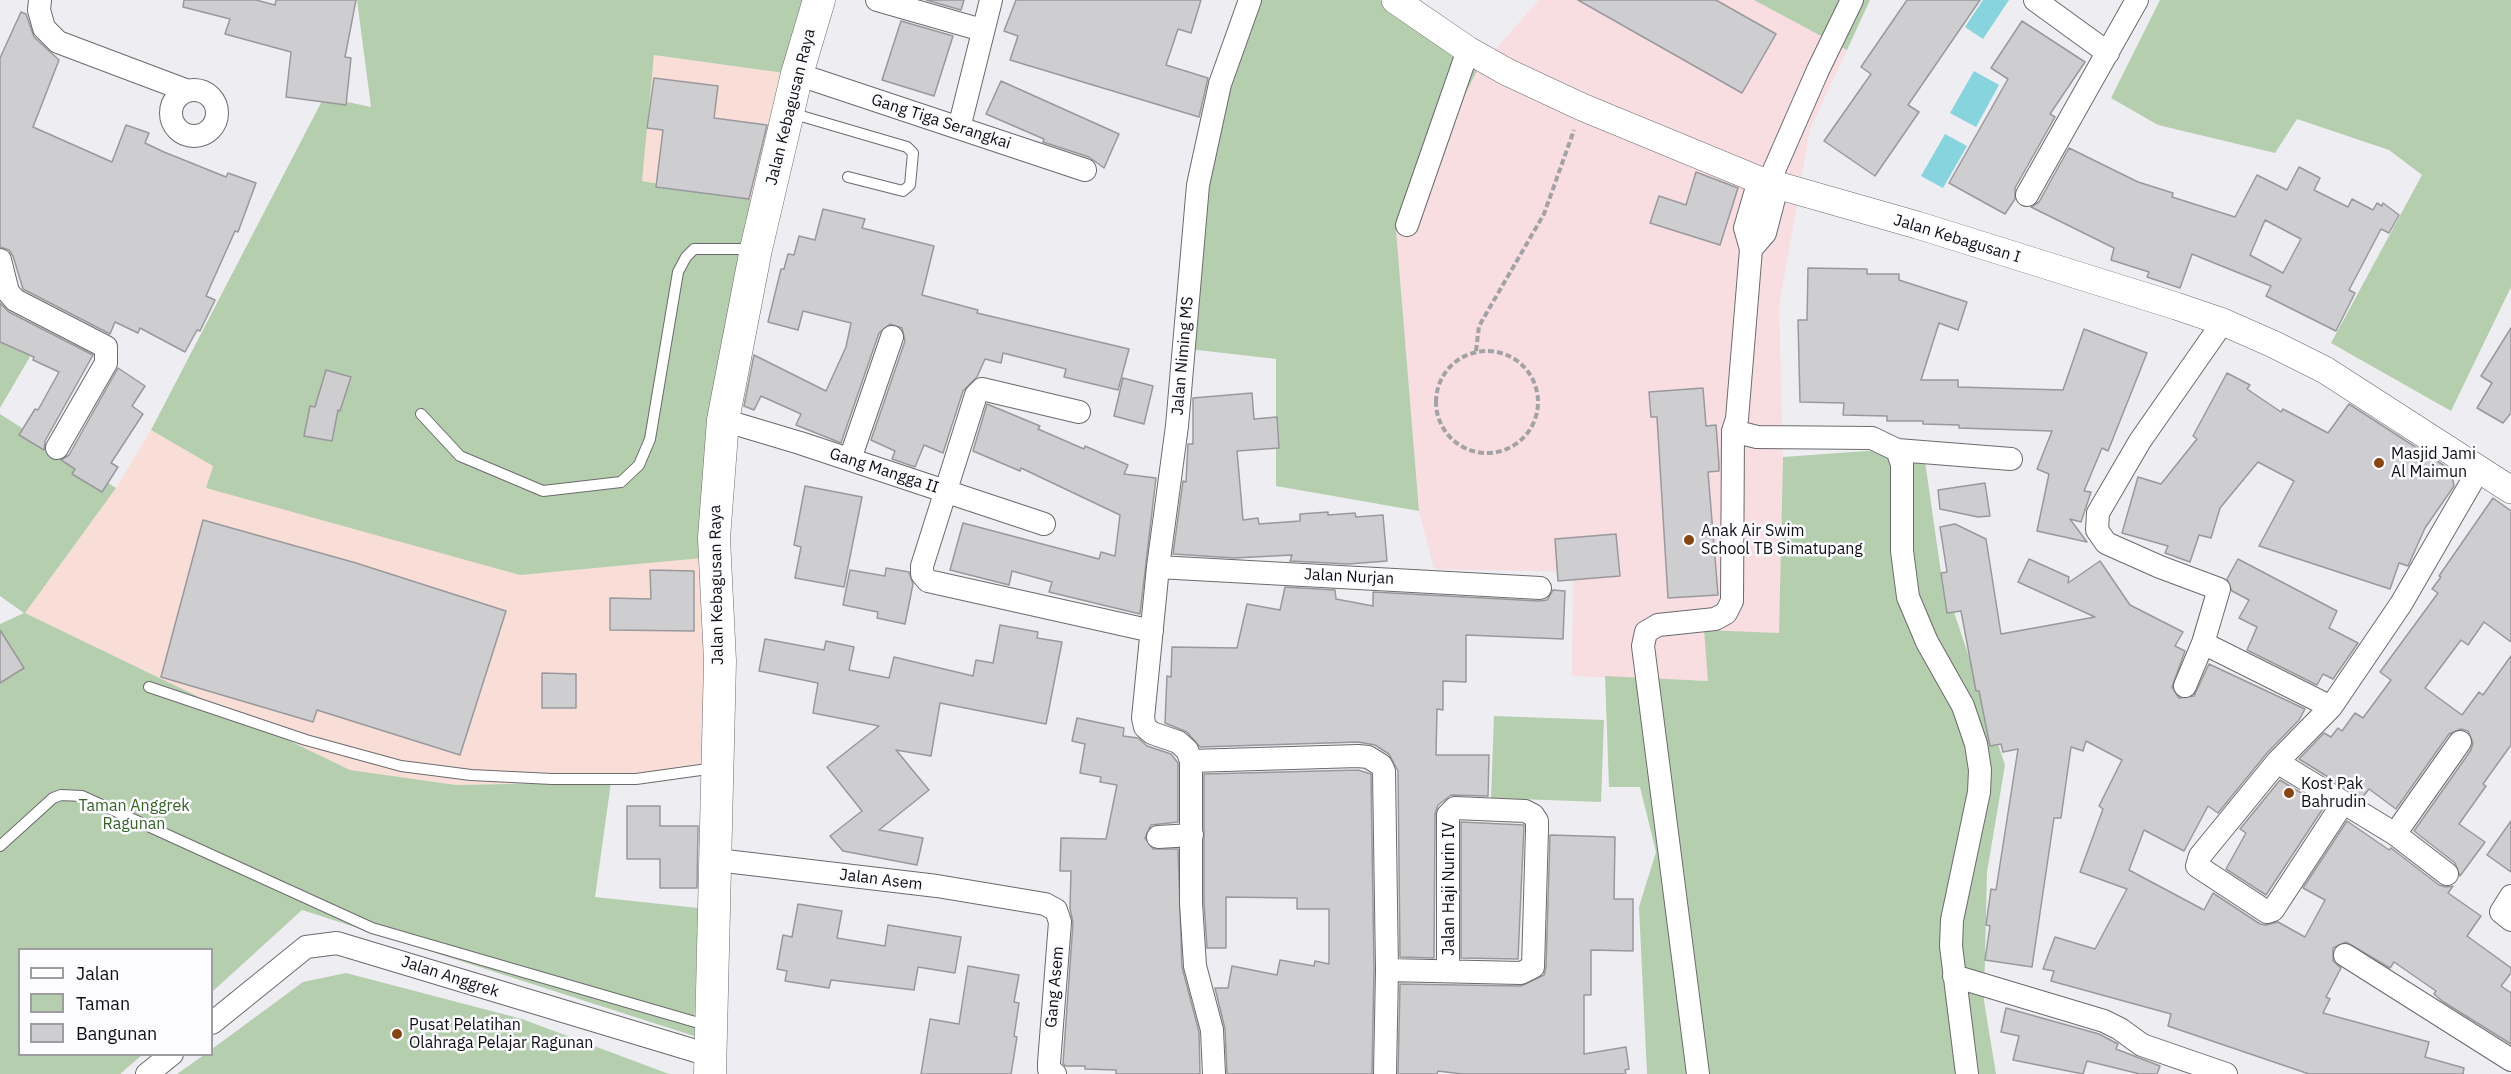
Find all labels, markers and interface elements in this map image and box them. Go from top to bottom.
street label: Jalan Kebagusan Raya [762,27,820,187]
street label: Gang Tiga Serangkai [869,90,1013,154]
street label: Jalan Kebagusan I [1891,211,2023,267]
street label: Jalan Niming MS [1168,296,1198,416]
street label: Gang Mangga II [827,444,941,498]
place label: Masjid Jami Al Maimun [2391,444,2476,482]
marker: Masjid Jami Al Maimun [2372,456,2386,470]
street label: Jalan Kebagusan Raya [706,505,728,665]
place label: Anak Air Swim School TB Simatupang [1701,521,1863,559]
marker: Anak Air Swim School TB Simatupang [1682,533,1696,547]
street label: Jalan Nurjan [1303,565,1395,589]
place label: Kost Pak Bahrudin [2301,774,2366,812]
marker: Kost Pak Bahrudin [2282,786,2296,800]
park label: Taman Anggrek Ragunan [78,796,190,834]
street label: Jalan Haji Nurin IV [1439,822,1459,956]
street label: Jalan Asem [839,865,923,895]
street label: Gang Asem [1042,945,1068,1029]
legend [18,948,213,1056]
street label: Jalan Anggrek [399,952,501,1002]
text: Jalan [76,962,120,985]
text: Taman [76,992,130,1015]
place label: Pusat Pelatihan Olahraga Pelajar Ragunan [409,1015,593,1053]
text: Bangunan [76,1022,157,1045]
marker: Pusat Pelatihan Olahraga Pelajar Ragunan [390,1027,404,1041]

